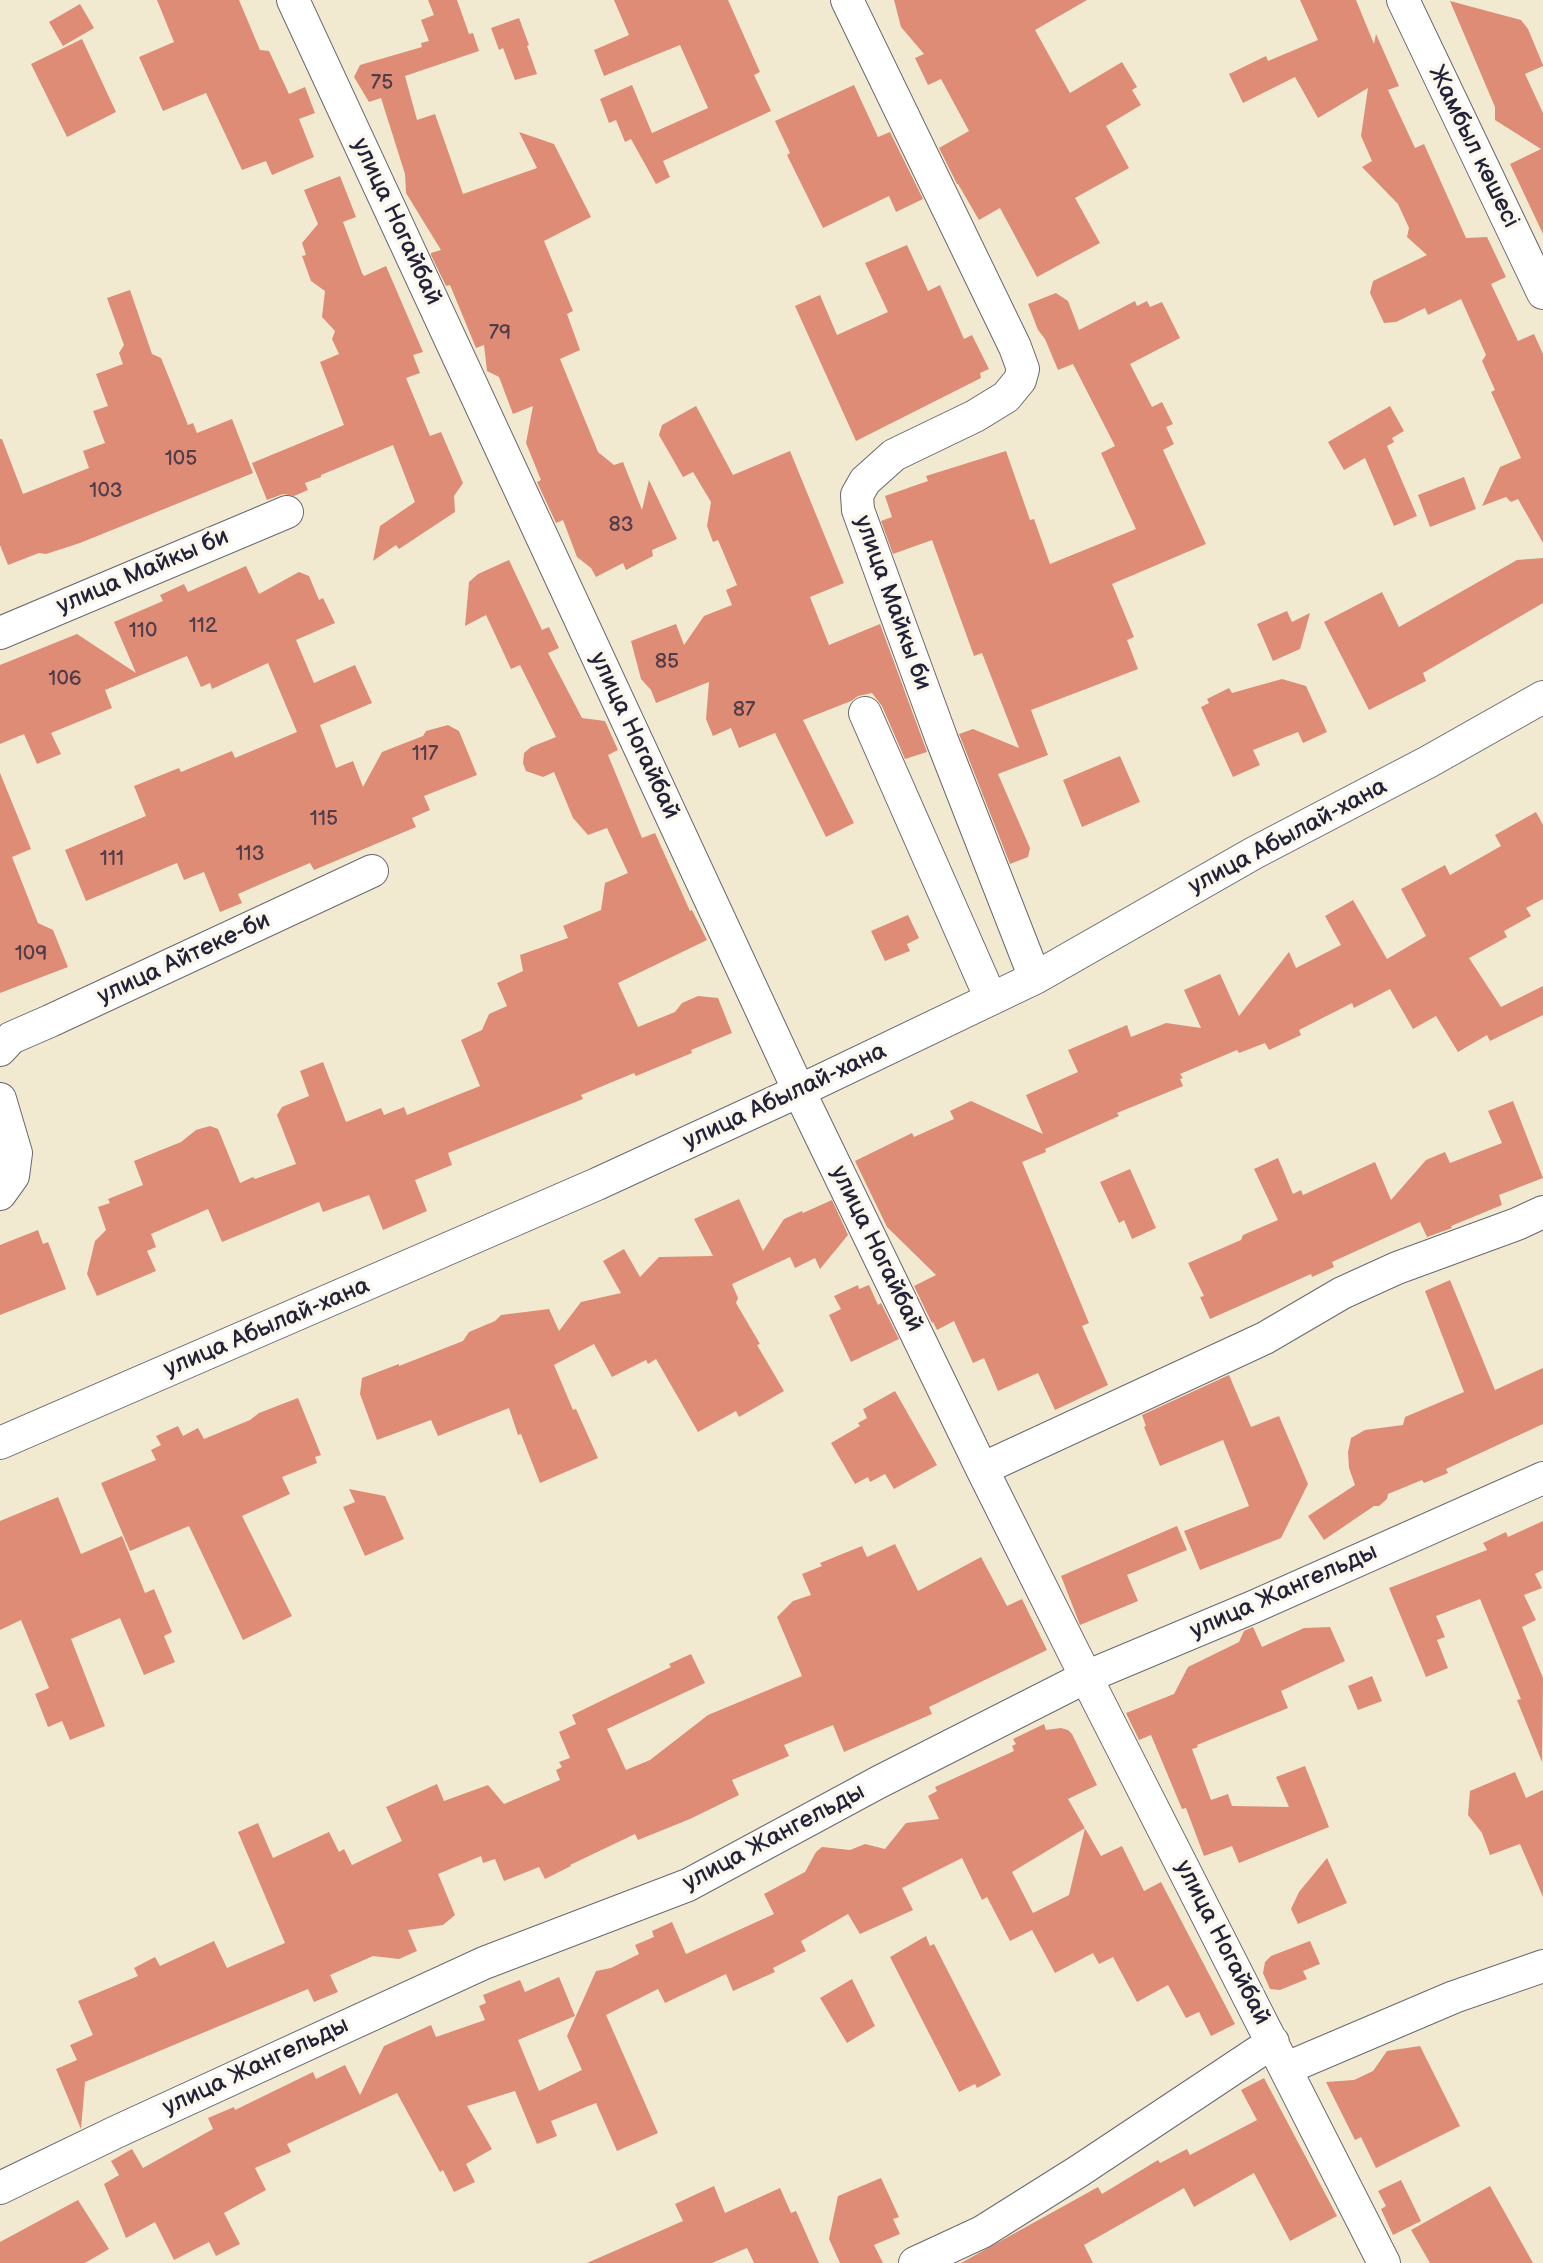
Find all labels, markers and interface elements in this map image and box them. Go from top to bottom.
street label: Жамбыл көшесі [1421,61,1525,233]
house number: 75 [371,71,393,97]
street label: улица Ногайбай [345,134,447,310]
house number: 79 [489,321,511,347]
house number: 105 [165,447,197,473]
house number: 103 [89,479,123,505]
street label: улица Майкы би [847,512,937,694]
house number: 83 [608,513,634,539]
street label: улица Майкы би [53,523,233,621]
house number: 112 [189,614,217,640]
house number: 110 [129,619,157,645]
street label: улица Ногайбай [583,648,685,824]
house number: 85 [655,650,679,676]
house number: 106 [48,667,82,693]
house number: 87 [733,698,755,724]
house number: 117 [412,742,438,768]
street label: улица Абылай-хана [1184,772,1392,902]
house number: 115 [310,807,338,833]
house number: 113 [235,842,265,868]
house number: 111 [100,847,124,873]
street label: улица Айтеке-би [93,906,275,1012]
house number: 109 [15,942,47,968]
street label: улица Абылай-хана [679,1037,891,1157]
street label: улица Ногайбай [823,1161,929,1337]
street label: улица Абылай-хана [160,1272,374,1384]
street label: улица Жангельды [1186,1538,1382,1646]
street label: улица Жангельды [678,1778,870,1898]
street label: улица Ногайбай [1168,1856,1276,2030]
street label: улица Жангельды [158,2011,354,2123]

